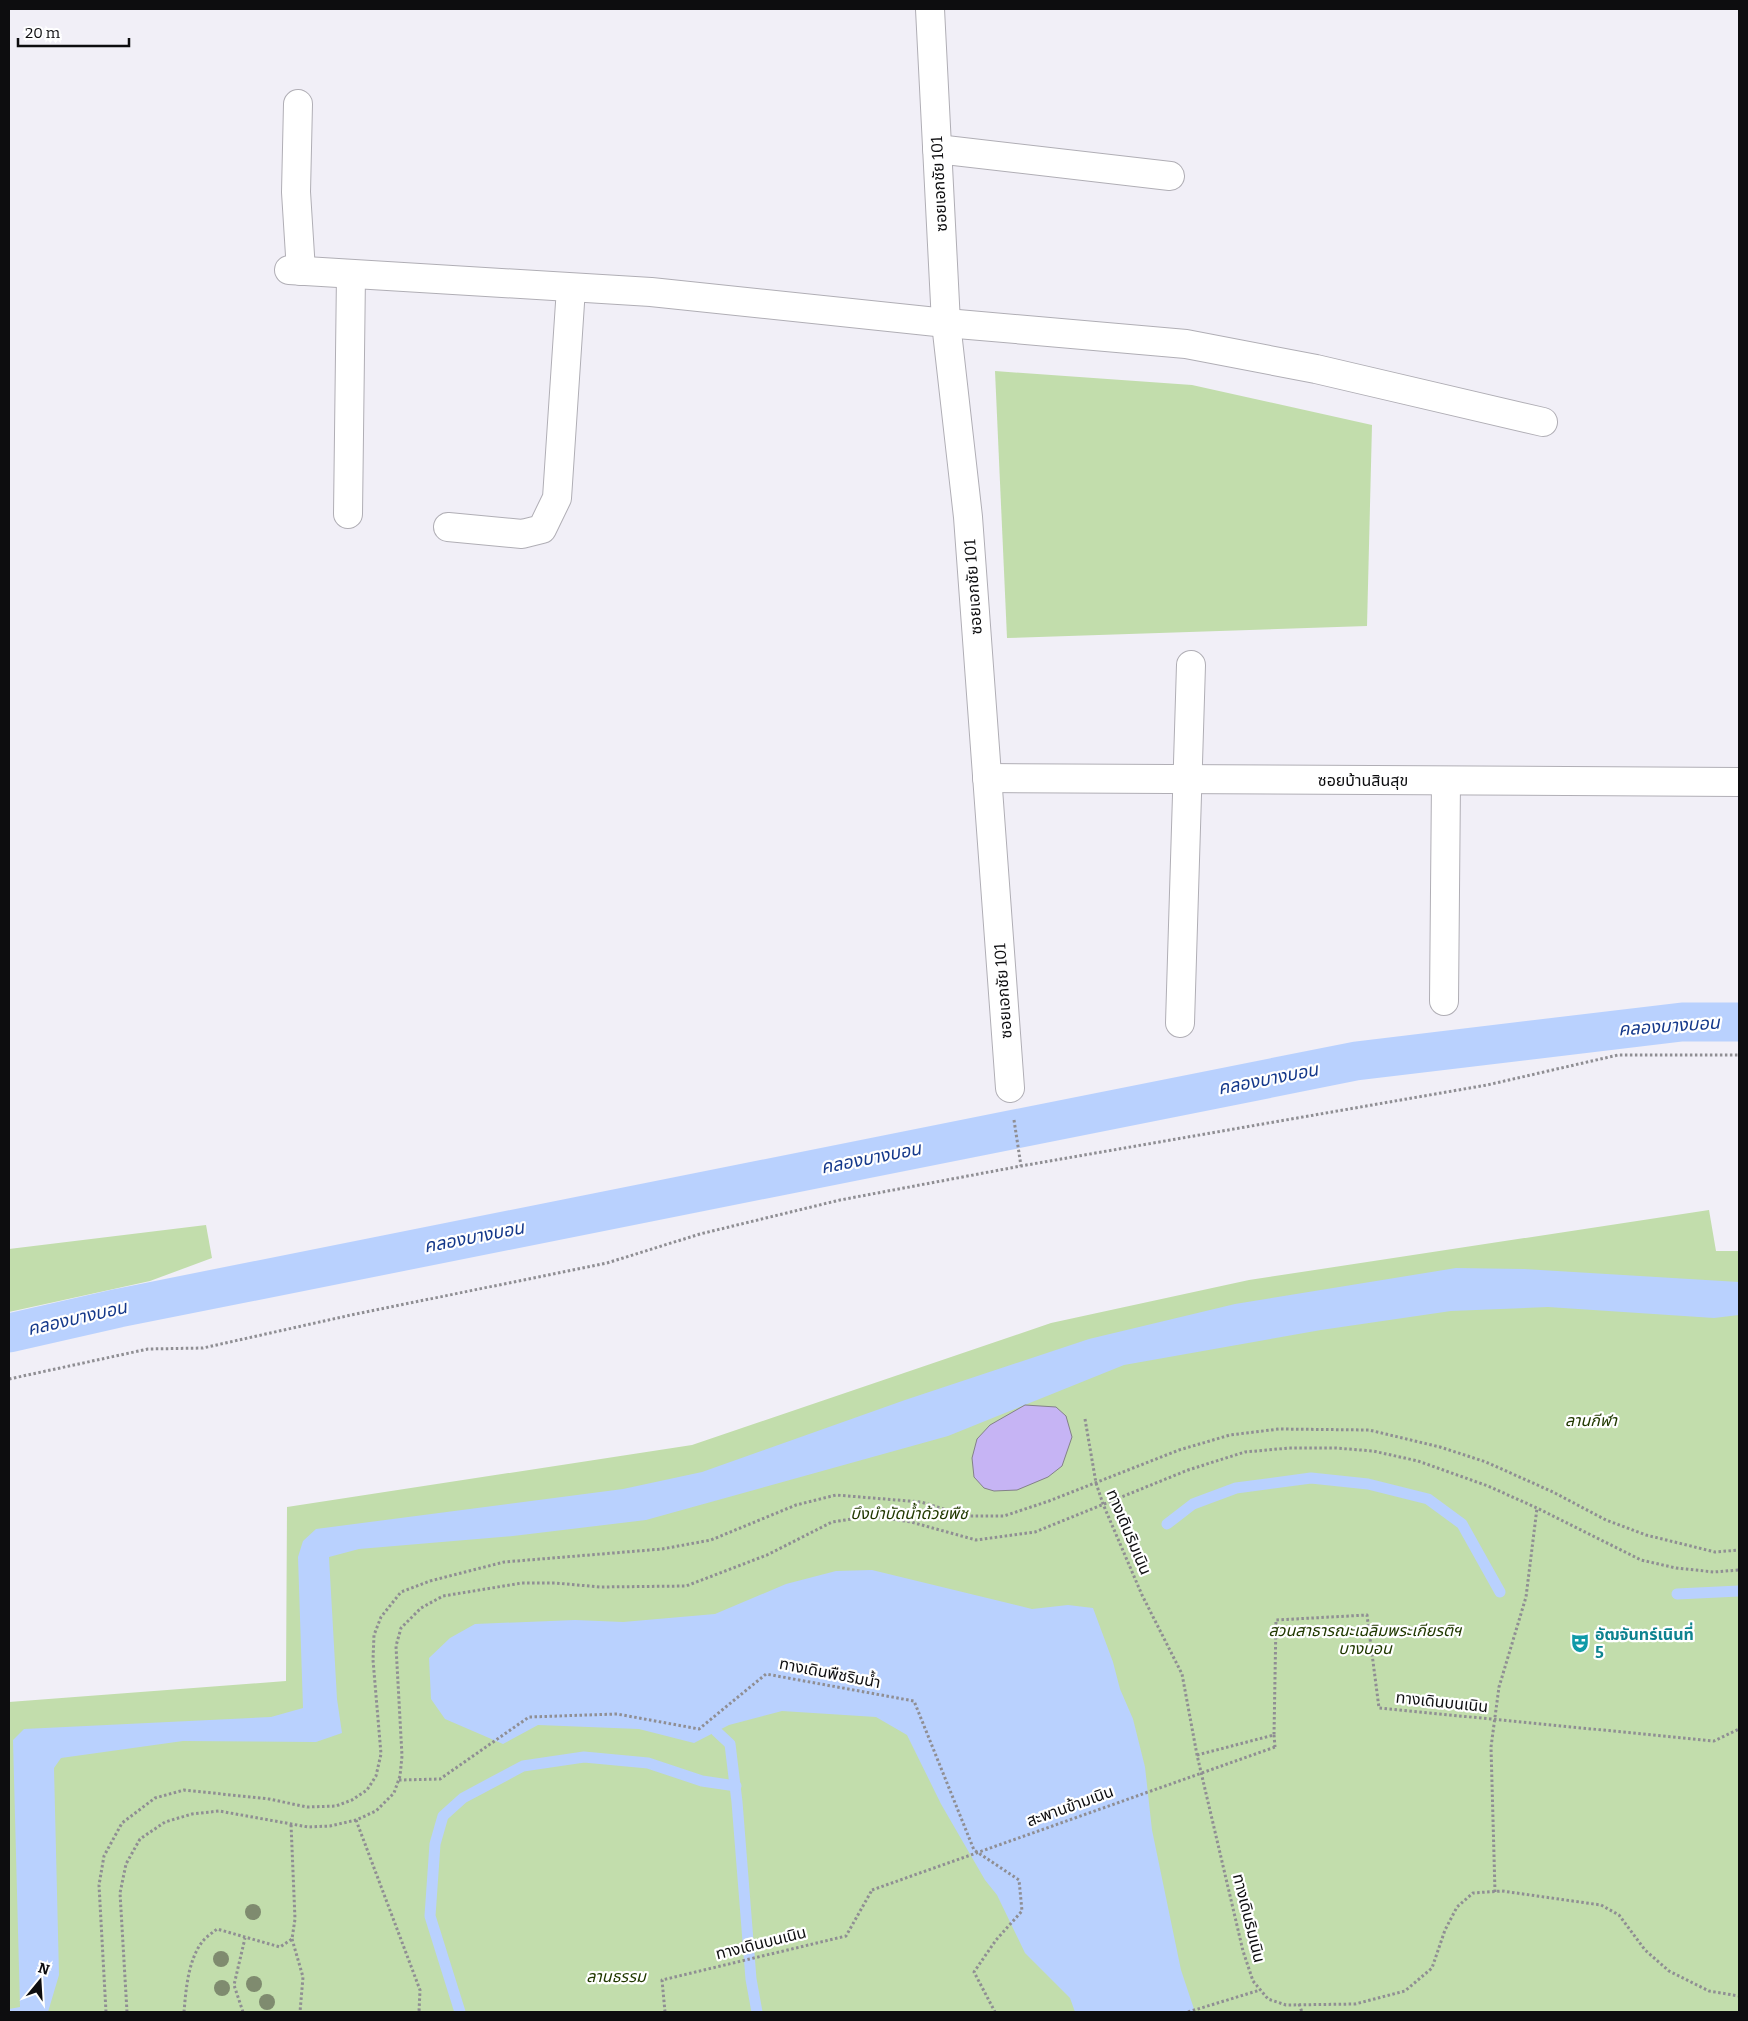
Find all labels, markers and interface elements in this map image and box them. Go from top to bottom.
scale bar [18,15,129,47]
text: 20 m [25,24,61,42]
street label: ซอยเอกชัย 101 [927,135,951,232]
street label: ซอยเอกชัย 101 [960,538,986,635]
street label: ซอยบ้านสินสุข [1318,771,1408,790]
street label: ซอยเอกชัย 101 [990,942,1016,1039]
water label: คลองบางบอน [1618,1011,1721,1041]
water label: คลองบางบอน [1216,1058,1321,1099]
water label: คลองบางบอน [819,1137,924,1178]
water label: คลองบางบอน [422,1216,527,1257]
water label: คลองบางบอน [25,1296,130,1340]
park label: ลานกีฬา [1565,1411,1619,1430]
street label: ทางเดินริมเนิน [1102,1486,1156,1578]
park label: บึงบำบัดน้ำด้วยพืช [850,1502,969,1523]
park label: สวนสาธารณะเฉลิมพระเกียรติฯ บางบอน [1268,1621,1462,1658]
place label: อัฒจันทร์เนินที่ 5 [1595,1622,1694,1662]
theatre icon: อัฒจันทร์เนินที่ 5 [1569,1632,1591,1654]
street label: ทางเดินพืชริมน้ำ [778,1652,883,1692]
street label: ทางเดินบนเนิน [1395,1688,1489,1716]
street label: สะพานข้ามเนิน [1024,1781,1116,1831]
street label: ทางเดินริมเนิน [1229,1872,1269,1964]
street label: ทางเดินบนเนิน [714,1923,808,1963]
north arrow [15,1956,65,2006]
text: N [36,1959,52,1979]
park label: ลานธรรม [586,1967,647,1986]

